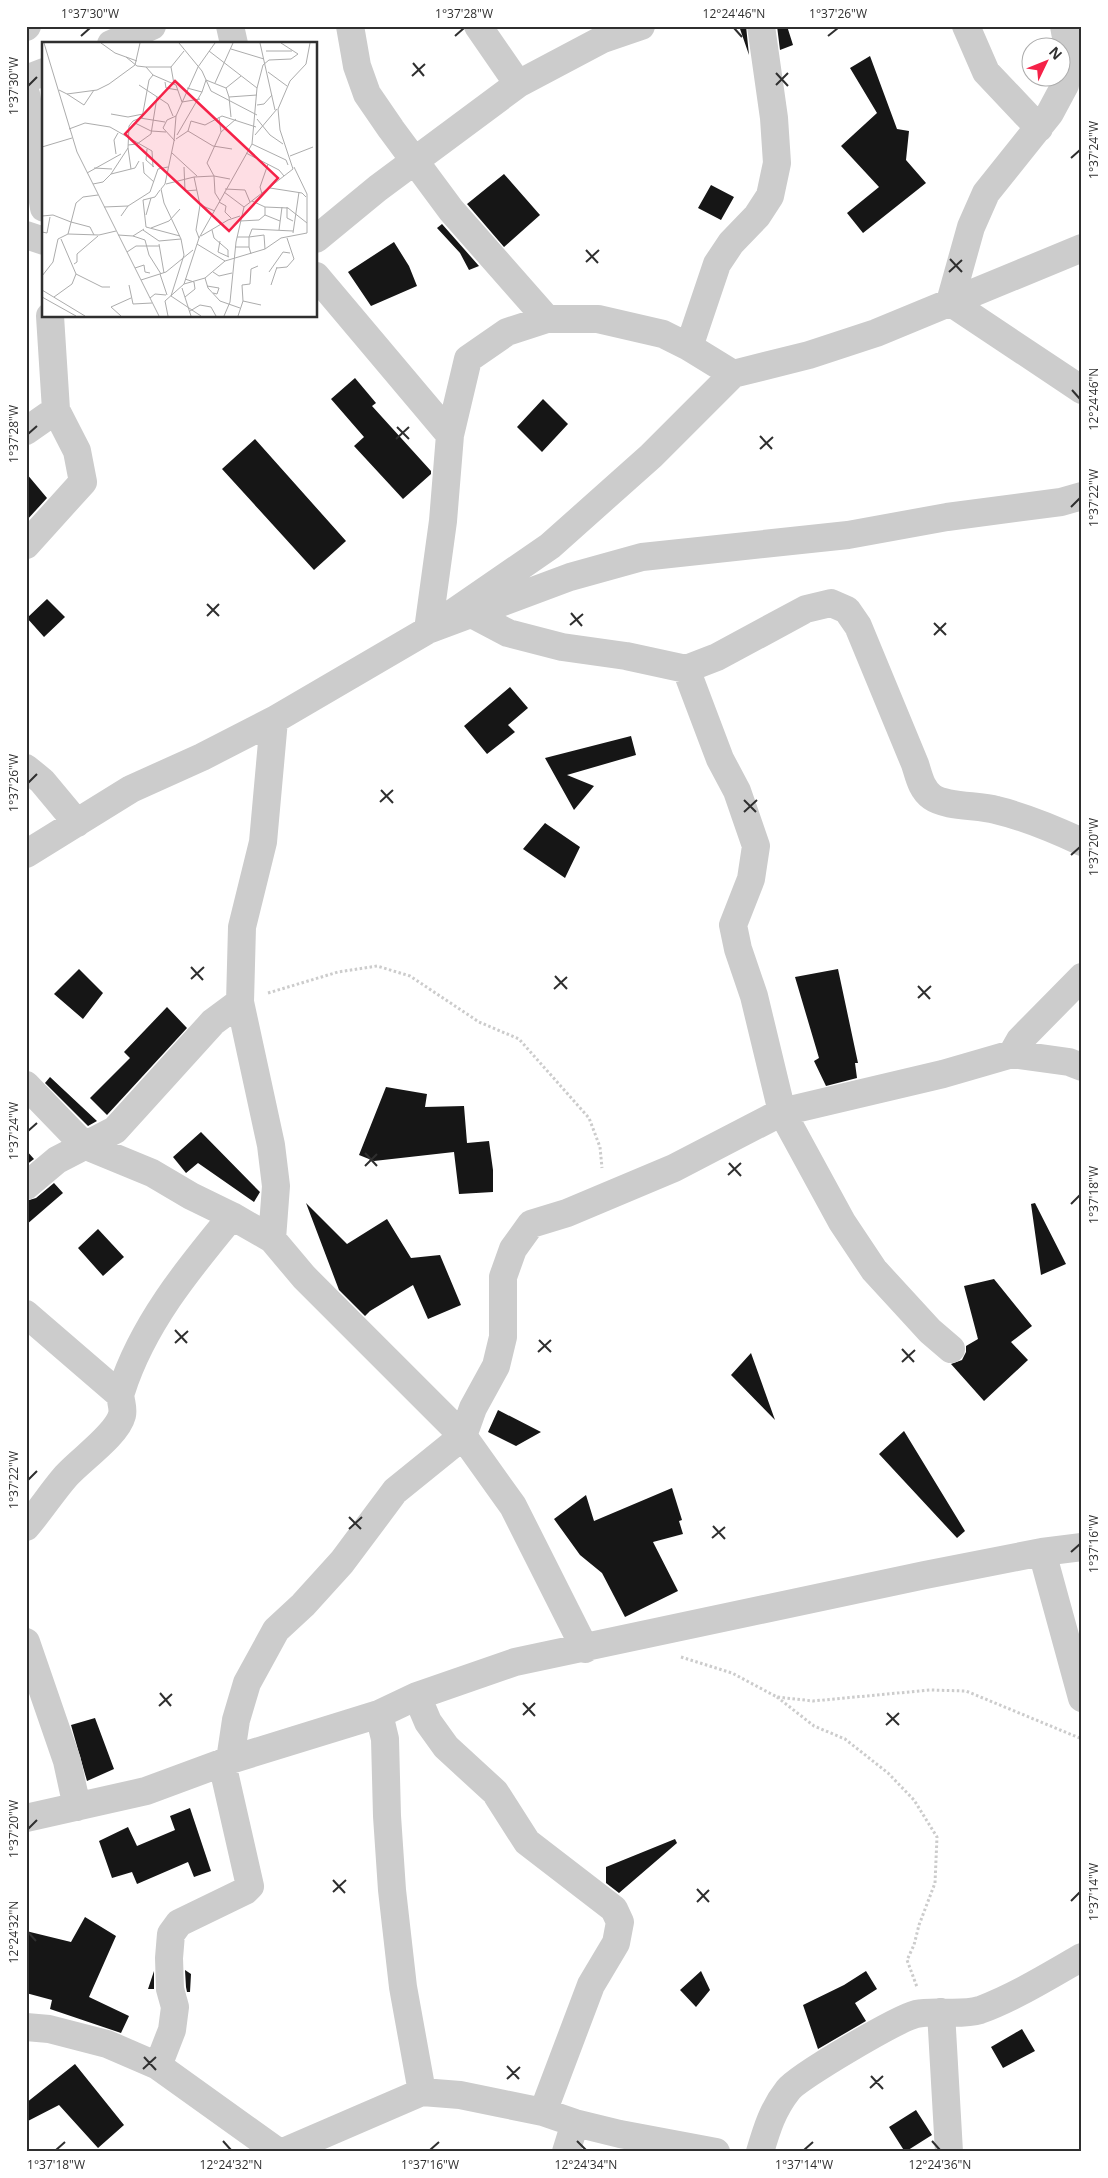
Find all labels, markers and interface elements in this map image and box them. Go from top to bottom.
text: 1°37'30"W [61,5,119,22]
text: 1°37'28"W [435,5,493,22]
text: 12°24'46"N [703,5,765,22]
text: 1°37'26"W [809,5,867,22]
north arrow [1020,38,1070,88]
inset map [42,42,318,318]
text: N [1045,42,1067,63]
text: 1°37'30"W [5,57,22,115]
text: 1°37'24"W [1085,121,1102,179]
text: 12°24'46"N [1085,368,1102,430]
text: 1°37'28"W [5,405,22,463]
text: 1°37'22"W [1085,469,1102,527]
text: 1°37'26"W [5,754,22,812]
text: 1°37'20"W [1085,818,1102,876]
text: 1°37'24"W [5,1102,22,1160]
text: 1°37'18"W [1085,1166,1102,1224]
text: 1°37'22"W [5,1451,22,1509]
text: 1°37'16"W [1085,1515,1102,1573]
text: 1°37'20"W [5,1800,22,1858]
text: 1°37'14"W [1085,1863,1102,1921]
text: 12°24'32"N [5,1901,22,1963]
text: 1°37'18"W [27,2156,85,2173]
text: 12°24'32"N [200,2156,262,2173]
text: 1°37'16"W [401,2156,459,2173]
text: 12°24'34"N [555,2156,617,2173]
text: 1°37'14"W [775,2156,833,2173]
text: 12°24'36"N [909,2156,971,2173]

